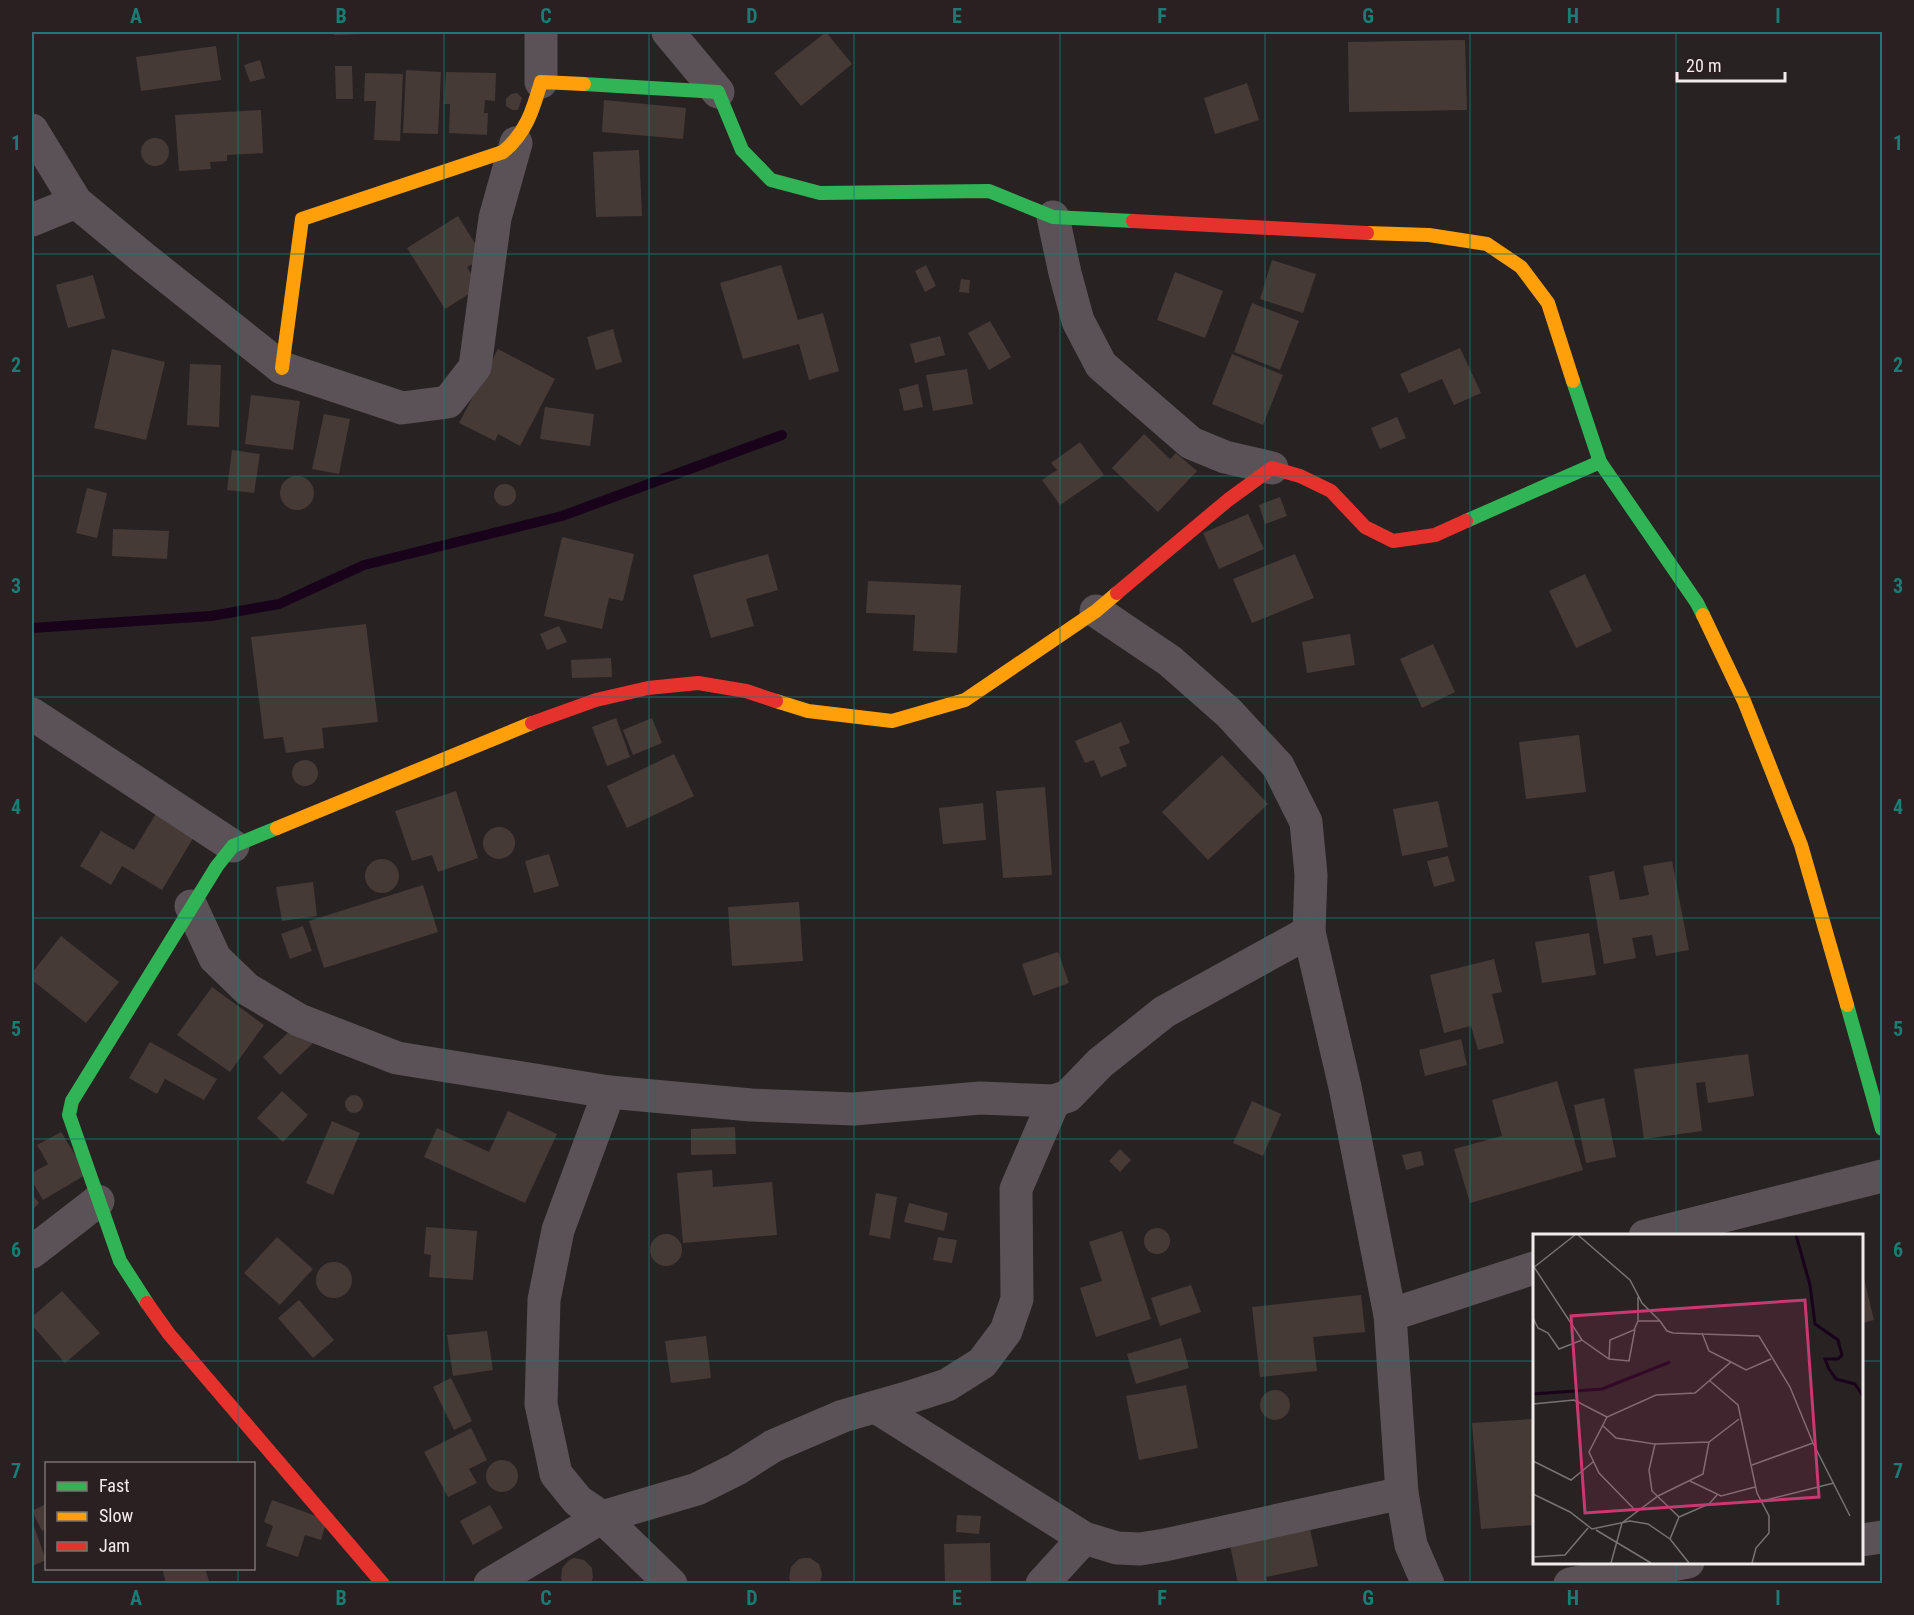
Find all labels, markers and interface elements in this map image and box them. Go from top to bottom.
text: A [130,4,142,28]
text: B [335,4,347,28]
text: C [540,4,552,28]
text: D [746,4,758,28]
text: E [952,4,962,28]
text: F [1157,4,1167,28]
text: G [1362,4,1374,28]
text: H [1567,4,1579,28]
text: I [1775,4,1781,28]
scale bar [1677,45,1785,83]
text: 20 m [1686,55,1721,76]
text: 1 [11,131,21,155]
text: 1 [1893,131,1903,155]
text: 2 [11,353,21,377]
text: 2 [1893,353,1903,377]
text: 3 [11,574,21,598]
text: 3 [1893,574,1903,598]
text: 4 [11,795,21,819]
text: 4 [1893,795,1903,819]
text: 5 [11,1017,21,1041]
text: 5 [1893,1017,1903,1041]
inset map [1533,1234,1863,1564]
text: 6 [11,1238,21,1262]
text: 6 [1893,1238,1903,1262]
text: 7 [11,1459,21,1483]
text: 7 [1893,1459,1903,1483]
legend [45,1462,255,1570]
text: Fast [99,1475,130,1496]
text: Slow [99,1505,134,1526]
text: Jam [99,1535,130,1556]
text: A [130,1586,142,1610]
text: B [335,1586,347,1610]
text: C [540,1586,552,1610]
text: D [746,1586,758,1610]
text: E [952,1586,962,1610]
text: F [1157,1586,1167,1610]
text: G [1362,1586,1374,1610]
text: H [1567,1586,1579,1610]
text: I [1775,1586,1781,1610]

